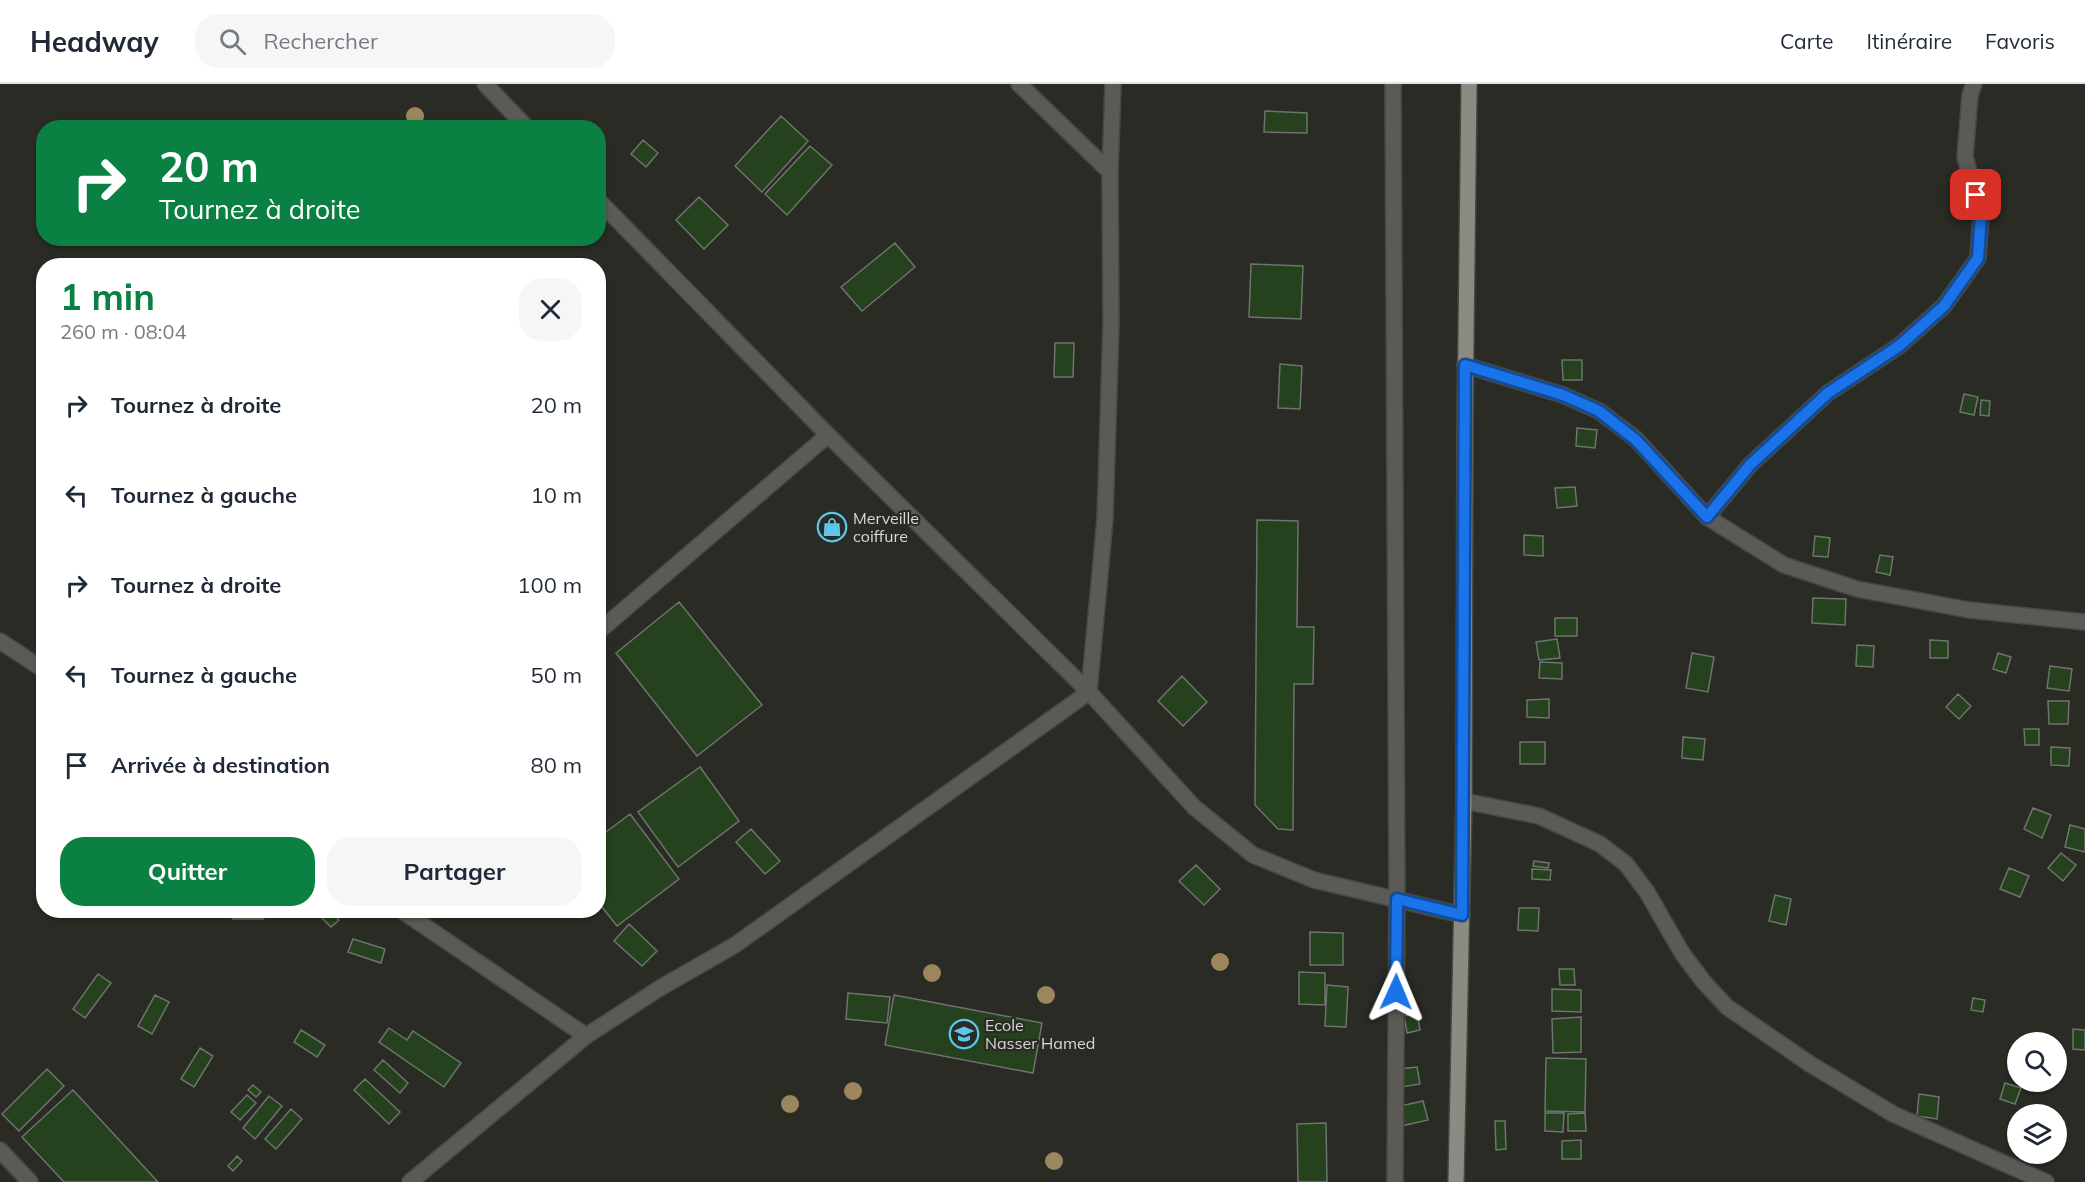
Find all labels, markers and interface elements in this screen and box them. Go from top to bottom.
search box [195,14,615,68]
text: Headway [30,24,159,59]
icon: search [216,25,249,58]
text: Rechercher [264,27,378,55]
text: Carte [1780,28,1834,54]
text: Itinéraire [1867,28,1952,54]
text: Favoris [1985,28,2055,54]
text: 20 m [159,140,259,193]
icon: right [60,144,138,222]
pin [1950,169,2001,220]
icon: arrive [1959,178,1992,211]
text: Tournez à droite [159,192,360,226]
text: 1 min [60,274,155,319]
button: close [519,278,582,341]
text: 260 m · 08:04 [60,319,186,344]
icon: right [60,389,93,422]
text: Tournez à droite [111,391,281,419]
text: 20 m [531,391,582,419]
icon: left [60,479,93,512]
text: Tournez à gauche [111,481,297,509]
text: 10 m [531,481,582,509]
place label: Merveille coiffure [853,508,919,546]
shop icon: Merveille coiffure [816,511,848,543]
icon: right [60,569,93,602]
text: Tournez à droite [111,571,281,599]
text: 100 m [517,571,582,599]
icon: left [60,659,93,692]
text: Tournez à gauche [111,661,297,689]
text: 50 m [531,661,582,689]
icon: arrive [60,749,93,782]
text: Arrivée à destination [111,751,330,779]
text: 80 m [531,751,582,779]
button: Quitter [60,837,315,906]
button: Partager [327,837,582,906]
position arrow [1364,960,1428,1024]
place label: Ecole Nasser Hamed [985,1015,1095,1053]
school or university icon: Ecole Nasser Hamed [948,1018,980,1050]
map controls [2007,1032,2067,1164]
button: search [2007,1032,2067,1092]
button: layers [2007,1104,2067,1164]

